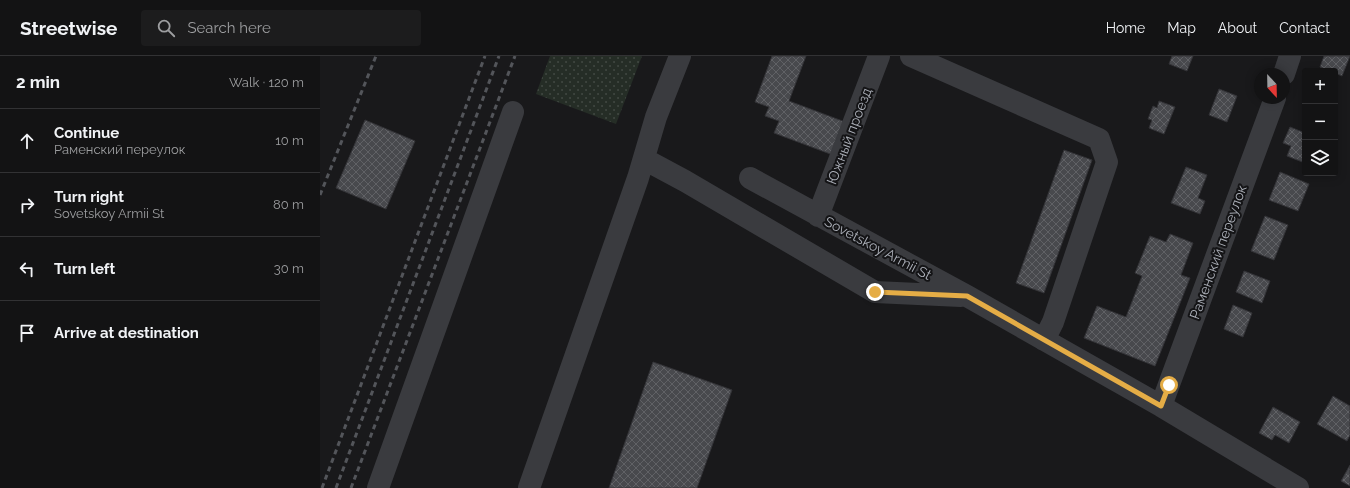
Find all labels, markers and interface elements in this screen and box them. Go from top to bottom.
search box [141,10,421,46]
text: Streetwise [20,17,117,39]
icon: search [155,17,177,39]
text: Search here [187,19,271,37]
text: Home [1106,20,1145,36]
text: Map [1167,20,1196,36]
text: About [1218,20,1257,36]
text: Contact [1279,20,1330,36]
north arrow [1254,68,1290,104]
map controls [1302,68,1338,176]
button: + [1302,68,1338,104]
text: 2 min [16,72,60,92]
text: Walk · 120 m [229,75,304,90]
street label: Южный проезд [823,86,875,186]
button: − [1302,104,1338,140]
text: Continue [54,124,119,142]
icon: ahead [16,130,38,152]
text: 10 m [275,133,304,148]
button: layers [1302,140,1338,176]
text: Раменский переулок [54,142,186,157]
street label: Раменский переулок [1186,183,1250,321]
text: Turn right [54,188,124,206]
icon: right [16,194,38,216]
text: 80 m [273,197,304,212]
text: Sovetskoy Armii St [54,206,164,221]
street label: Sovetskoy Armii St [822,213,934,283]
icon: left [16,258,38,280]
text: Turn left [54,260,115,278]
text: 30 m [274,261,304,276]
route end [866,283,884,301]
icon: arrive [16,322,38,344]
text: Arrive at destination [54,324,199,342]
route start [1160,376,1178,394]

